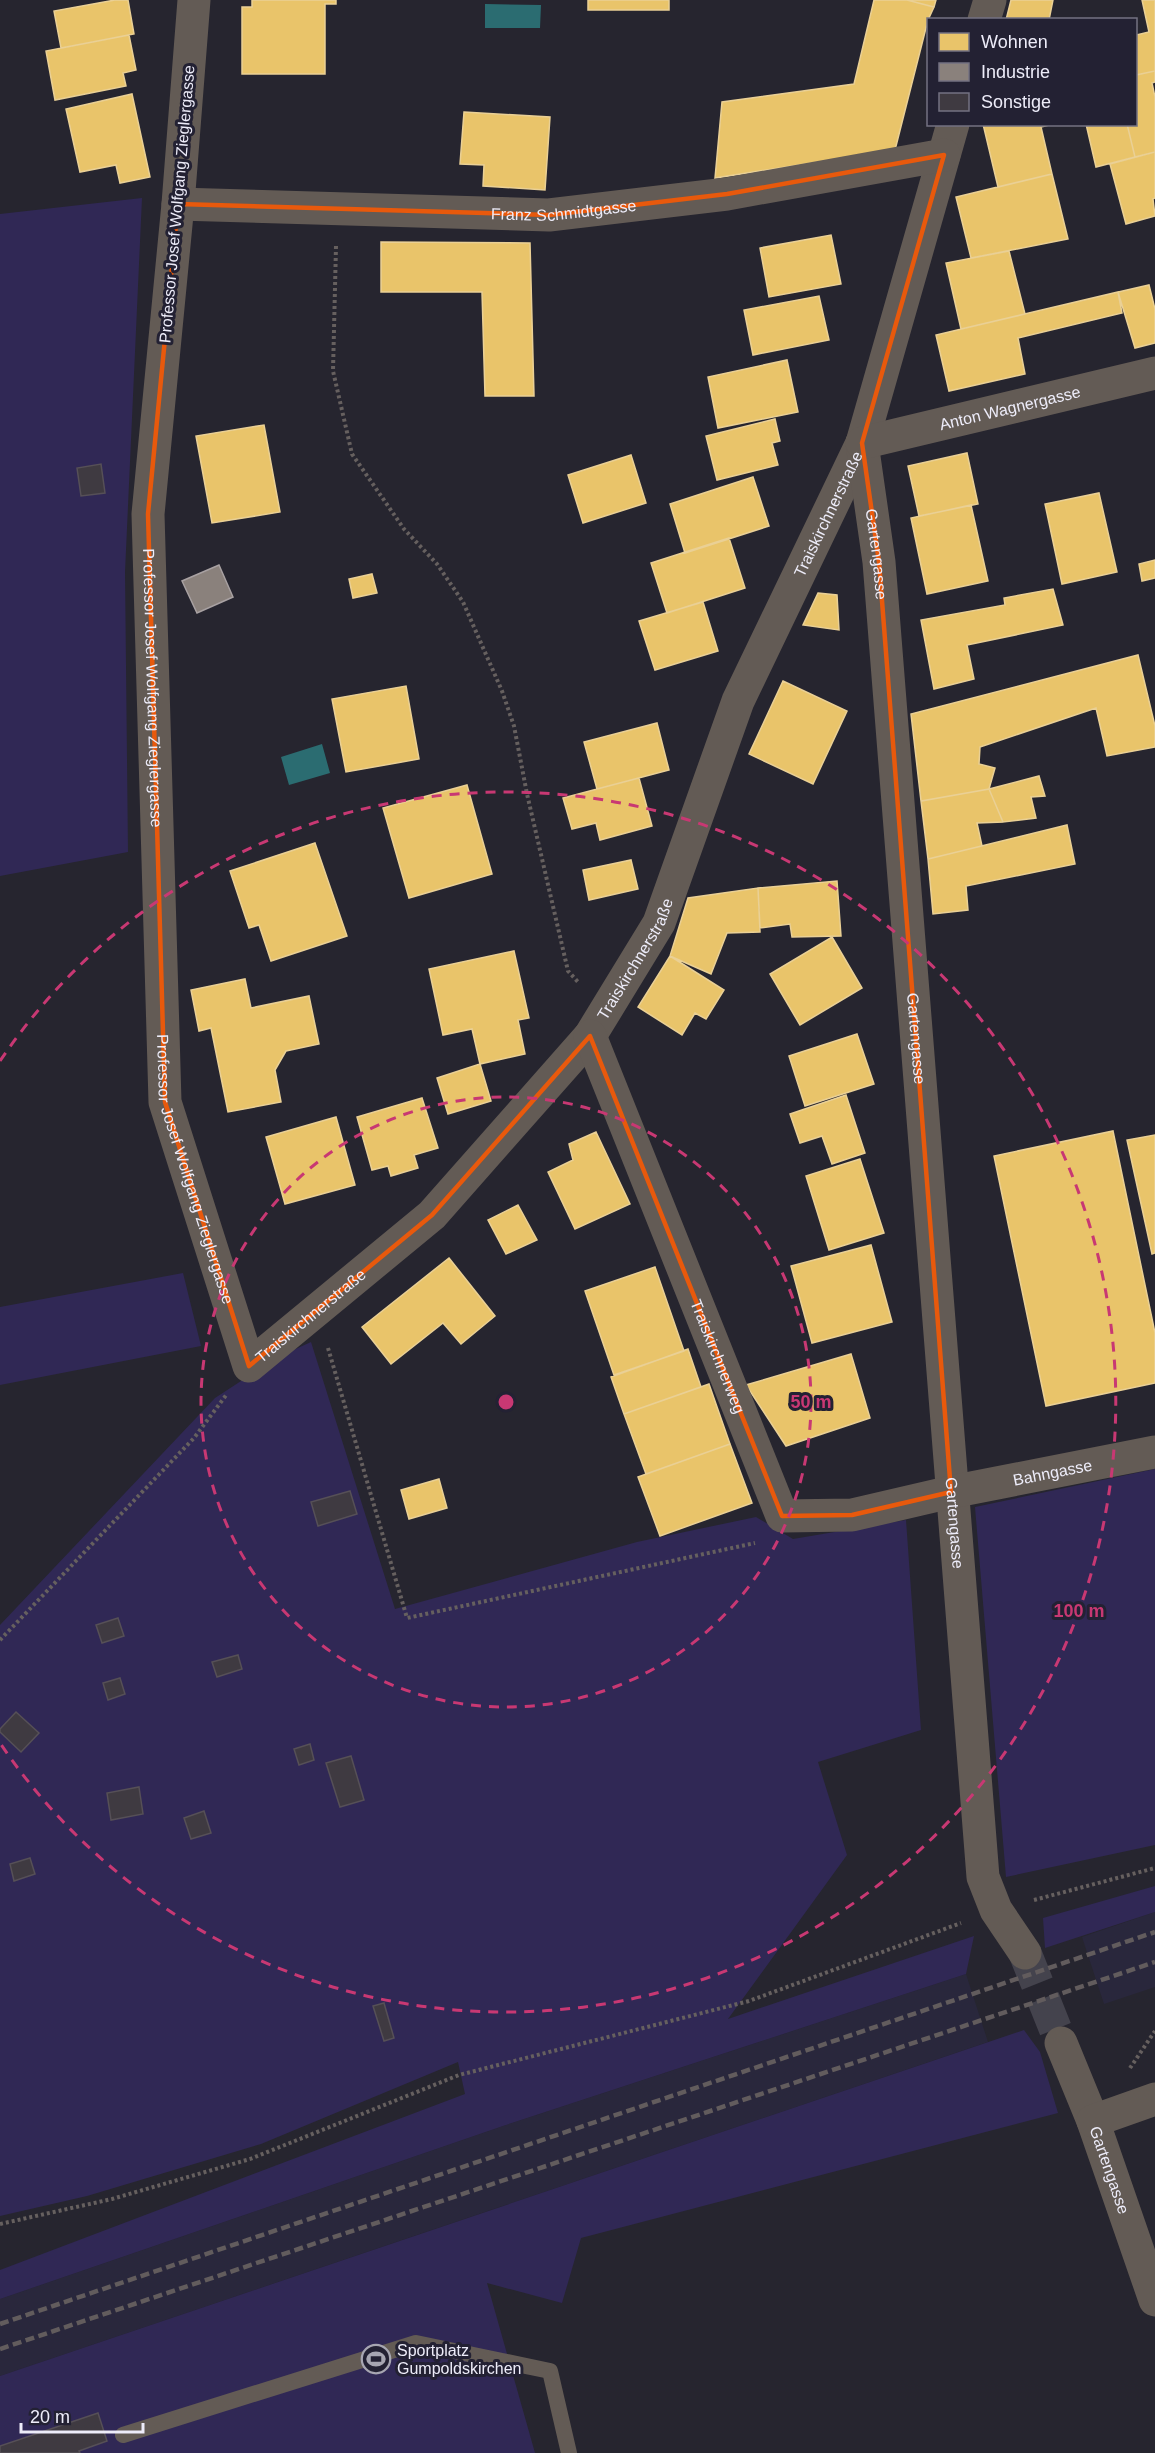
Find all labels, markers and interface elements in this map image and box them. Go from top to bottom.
legend [927,18,1137,126]
text: Wohnen [981,32,1048,52]
text: Industrie [981,62,1050,82]
street label: Professor Josef Wolfgang Zieglergasse [156,64,198,344]
text: Sonstige [981,92,1051,112]
street label: Franz Schmidtgasse [491,196,637,224]
street label: Anton Wagnergasse [938,383,1082,433]
street label: Traiskirchnerstraße [791,448,865,579]
street label: Gartengasse [863,508,890,601]
street label: Professor Josef Wolfgang Zieglergasse [140,548,166,828]
street label: Traiskirchnerstraße [594,896,676,1023]
street label: Gartengasse [905,992,929,1085]
street label: Professor Josef Wolfgang Zieglergasse [155,1034,237,1306]
street label: Traiskirchnerstraße [252,1265,369,1366]
street label: Traiskirchnerweg [688,1297,749,1416]
centre of rings [496,1392,516,1412]
text: 50 m [790,1392,832,1412]
street label: Bahngasse [1012,1456,1093,1488]
street label: Gartengasse [943,1477,967,1570]
text: 100 m [1053,1601,1105,1621]
street label: Gartengasse [1087,2124,1133,2216]
place label: Sportplatz Gumpoldskirchen [397,2342,522,2377]
sports icon: Sportplatz Gumpoldskirchen [360,2343,392,2375]
scale bar [21,2396,142,2434]
text: 20 m [30,2407,70,2427]

